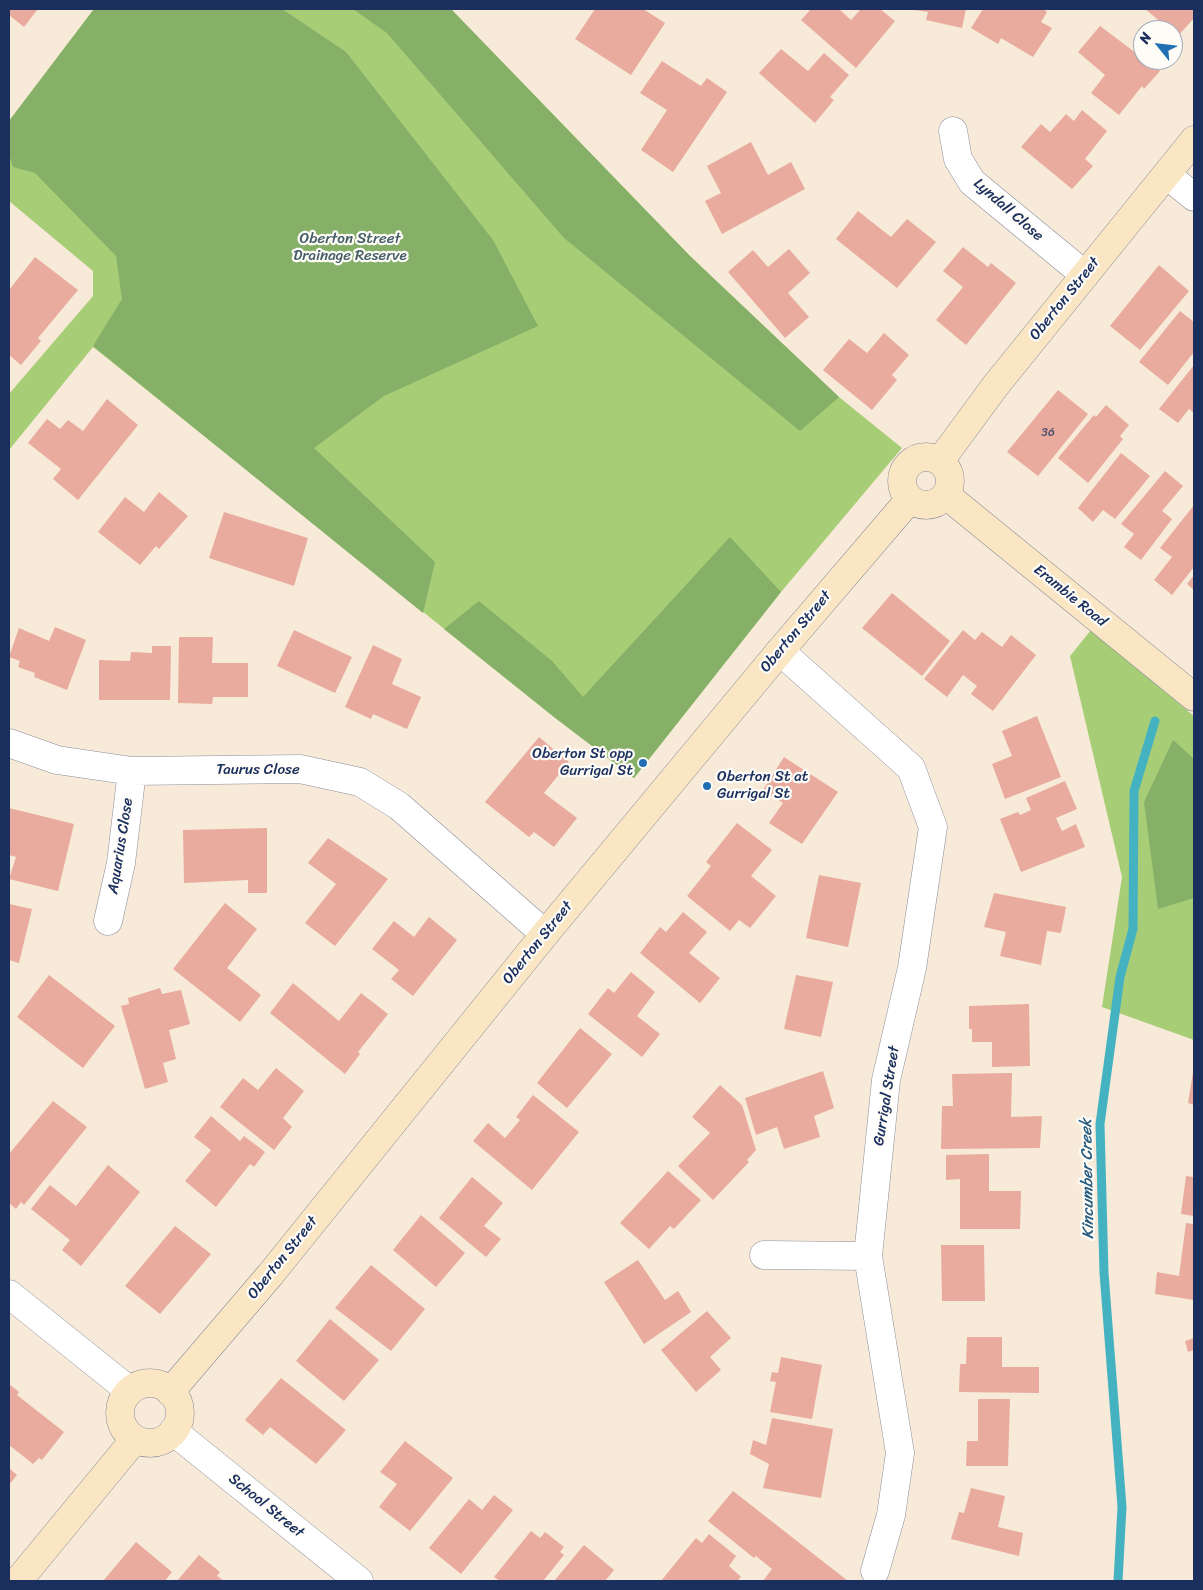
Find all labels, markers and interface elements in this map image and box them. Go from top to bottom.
north arrow [1133,20,1183,70]
text: N [1132,28,1159,48]
street label: Lyndall Close [969,175,1047,245]
park label: Oberton Street Drainage Reserve [293,230,407,265]
street label: Oberton Street [1026,254,1104,344]
house number: 36 [1041,426,1055,440]
street label: Erambie Road [1030,561,1110,631]
street label: Oberton Street [757,588,835,676]
place label: Oberton St opp Gurrigal St [532,745,633,780]
marker: Oberton St opp Gurrigal St [637,757,649,769]
street label: Taurus Close [216,761,300,779]
place label: Oberton St at Gurrigal St [717,768,808,803]
marker: Oberton St at Gurrigal St [701,780,713,792]
street label: Aquarius Close [105,797,137,895]
street label: Oberton Street [499,898,577,988]
street label: Gurrigal Street [870,1045,904,1147]
water label: Kincumber Creek [1077,1119,1099,1239]
street label: Oberton Street [244,1213,322,1303]
street label: School Street [225,1470,307,1542]

